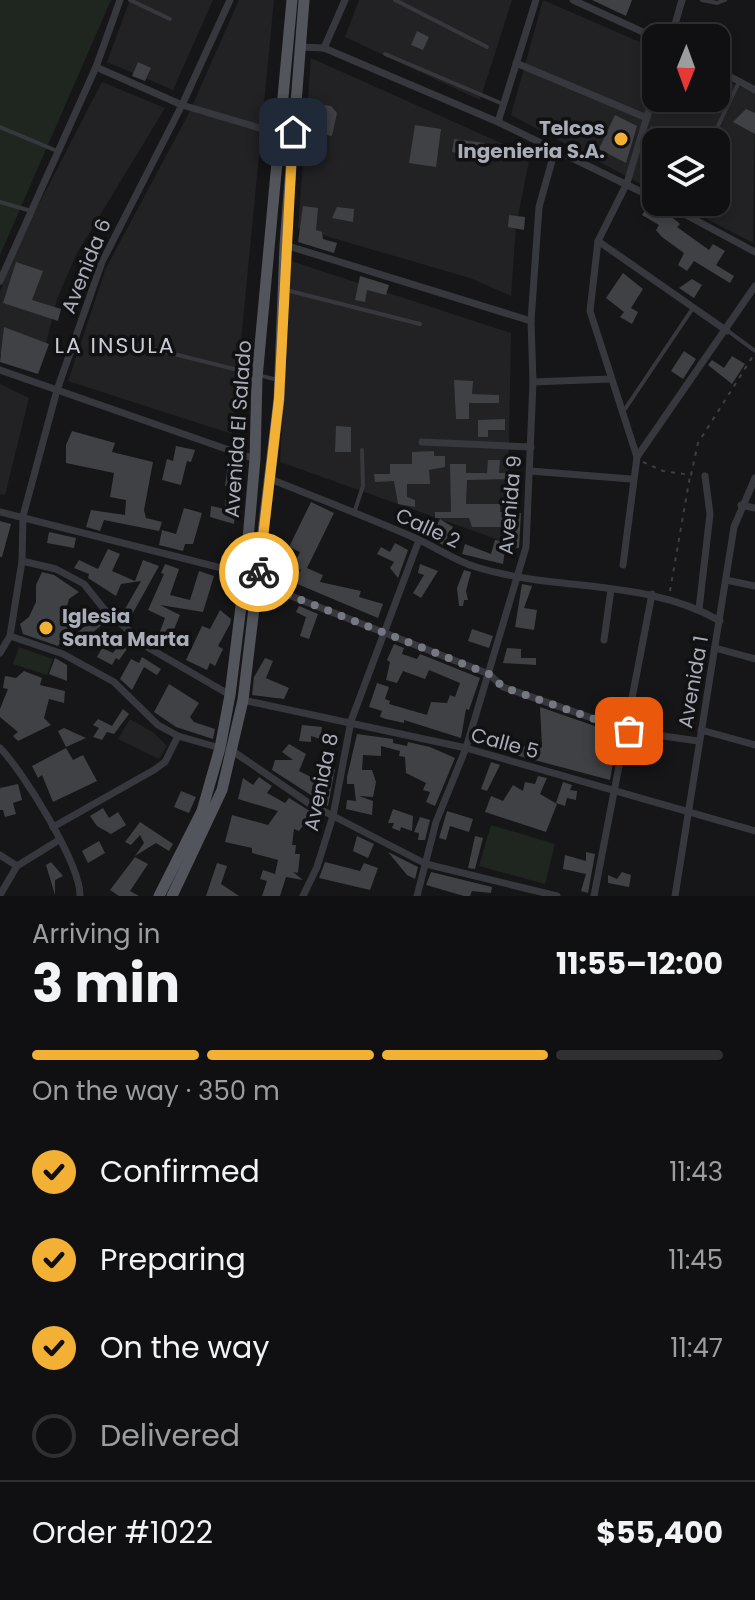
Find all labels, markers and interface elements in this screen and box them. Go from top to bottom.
north arrow [642,24,730,112]
map controls [642,24,730,216]
pin [259,98,327,166]
icon: home [271,110,315,154]
place label: Telcos Ingenieria S.A. [457,114,605,165]
button: layers [642,128,730,216]
marker: Telcos Ingenieria S.A. [612,130,630,148]
street label: Avenida 6 [54,214,118,318]
district label: LA INSULA [54,330,176,361]
street label: Avenida El Salado [218,339,258,519]
street label: Avenida 9 [492,454,528,556]
street label: Calle 2 [391,501,465,555]
courier [219,532,299,612]
icon: bike [237,550,281,594]
place label: Iglesia Santa Marta [62,602,190,653]
marker: Iglesia Santa Marta [37,619,55,637]
street label: Avenida 1 [671,633,715,731]
pin [595,697,663,765]
icon: bag [607,709,651,753]
street label: Calle 5 [468,721,542,765]
street label: Avenida 8 [297,730,345,834]
text: Arriving in [32,916,161,952]
text: 11:55–12:00 [556,942,723,985]
text: 3 min [32,947,180,1020]
text: On the way · 350 m [32,1073,280,1109]
icon: check [32,1150,76,1194]
text: Confirmed [100,1150,260,1193]
text: 11:43 [669,1154,723,1190]
icon: check [32,1238,76,1282]
text: Preparing [100,1238,246,1281]
text: 11:45 [668,1242,723,1278]
icon: check [32,1326,76,1370]
text: On the way [100,1326,269,1369]
text: 11:47 [670,1330,723,1366]
text: Delivered [100,1414,240,1457]
text: Order #1022 [32,1511,213,1554]
text: $55,400 [596,1511,723,1554]

